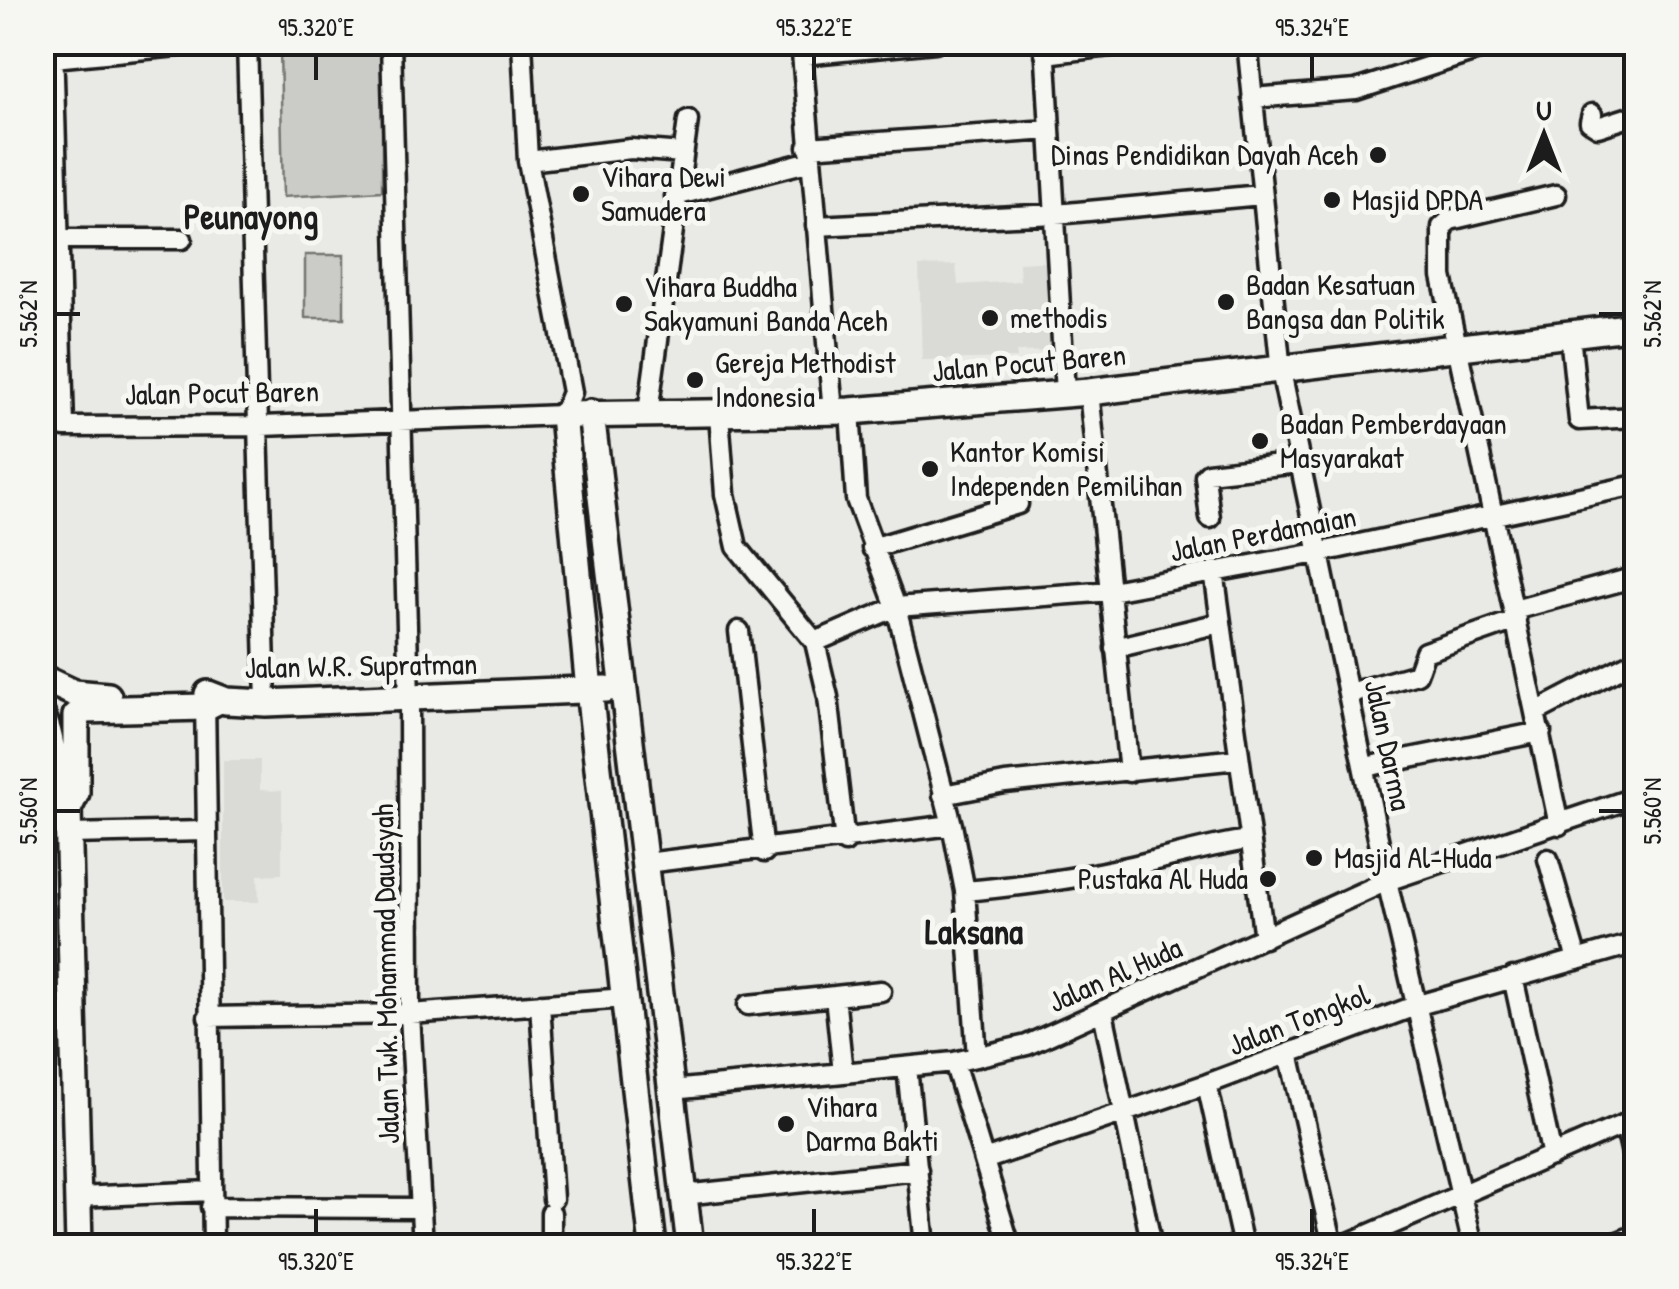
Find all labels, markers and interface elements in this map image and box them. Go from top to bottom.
text: 95.320°E [278,10,354,44]
text: 95.322°E [776,10,852,44]
text: 95.324°E [1275,10,1349,44]
north arrow [1494,85,1594,185]
text: U [1536,91,1552,129]
place label: Dinas Pendidikan Dayah Aceh [1051,134,1358,174]
marker: Dinas Pendidikan Dayah Aceh [1367,144,1389,166]
place label: Vihara Dewi Samudera [601,156,726,230]
place label: Masjid DPDA [1352,179,1483,219]
marker: Vihara Dewi Samudera [570,183,592,205]
marker: Masjid DPDA [1321,189,1343,211]
district label: Peunayong [184,193,318,241]
place label: Badan Kesatuan Bangsa dan Politik [1246,264,1445,338]
place label: Vihara Buddha Sakyamuni Banda Aceh [644,266,888,340]
text: 5.562°N [11,280,45,348]
text: 5.562°N [1635,280,1669,348]
marker: Badan Kesatuan Bangsa dan Politik [1215,291,1237,313]
marker: Vihara Buddha Sakyamuni Banda Aceh [613,293,635,315]
place label: methodis [1010,297,1107,337]
marker: methodis [979,307,1001,329]
street label: Jalan Pocut Baren [930,334,1128,390]
place label: Gereja Methodist Indonesia [715,342,896,416]
marker: Gereja Methodist Indonesia [684,369,706,391]
street label: Jalan Pocut Baren [124,370,320,414]
place label: Badan Pemberdayaan Masyarakat [1280,403,1507,477]
marker: Badan Pemberdayaan Masyarakat [1249,430,1271,452]
place label: Kantor Komisi Independen Pemilihan [950,431,1183,505]
marker: Kantor Komisi Independen Pemilihan [919,458,941,480]
street label: Jalan Perdamaian [1166,495,1359,571]
street label: Jalan W.R. Supratman [244,643,478,687]
street label: Jalan Darma [1356,676,1422,814]
text: 5.560°N [11,778,45,844]
text: 5.560°N [1635,778,1669,844]
street label: Jalan Twk. Mohammad Daudsyah [362,803,408,1145]
place label: Masjid Al-Huda [1334,837,1492,877]
marker: Masjid Al-Huda [1303,847,1325,869]
place label: Pustaka Al Huda [1078,858,1248,898]
marker: Pustaka Al Huda [1257,868,1279,890]
district label: Laksana [925,908,1023,955]
street label: Jalan Al Huda [1042,927,1188,1021]
street label: Jalan Tongkol [1222,974,1375,1064]
place label: Vihara Darma Bakti [806,1086,939,1160]
marker: Vihara Darma Bakti [775,1113,797,1135]
text: 95.320°E [278,1244,354,1278]
text: 95.322°E [776,1244,852,1278]
text: 95.324°E [1275,1244,1349,1278]

